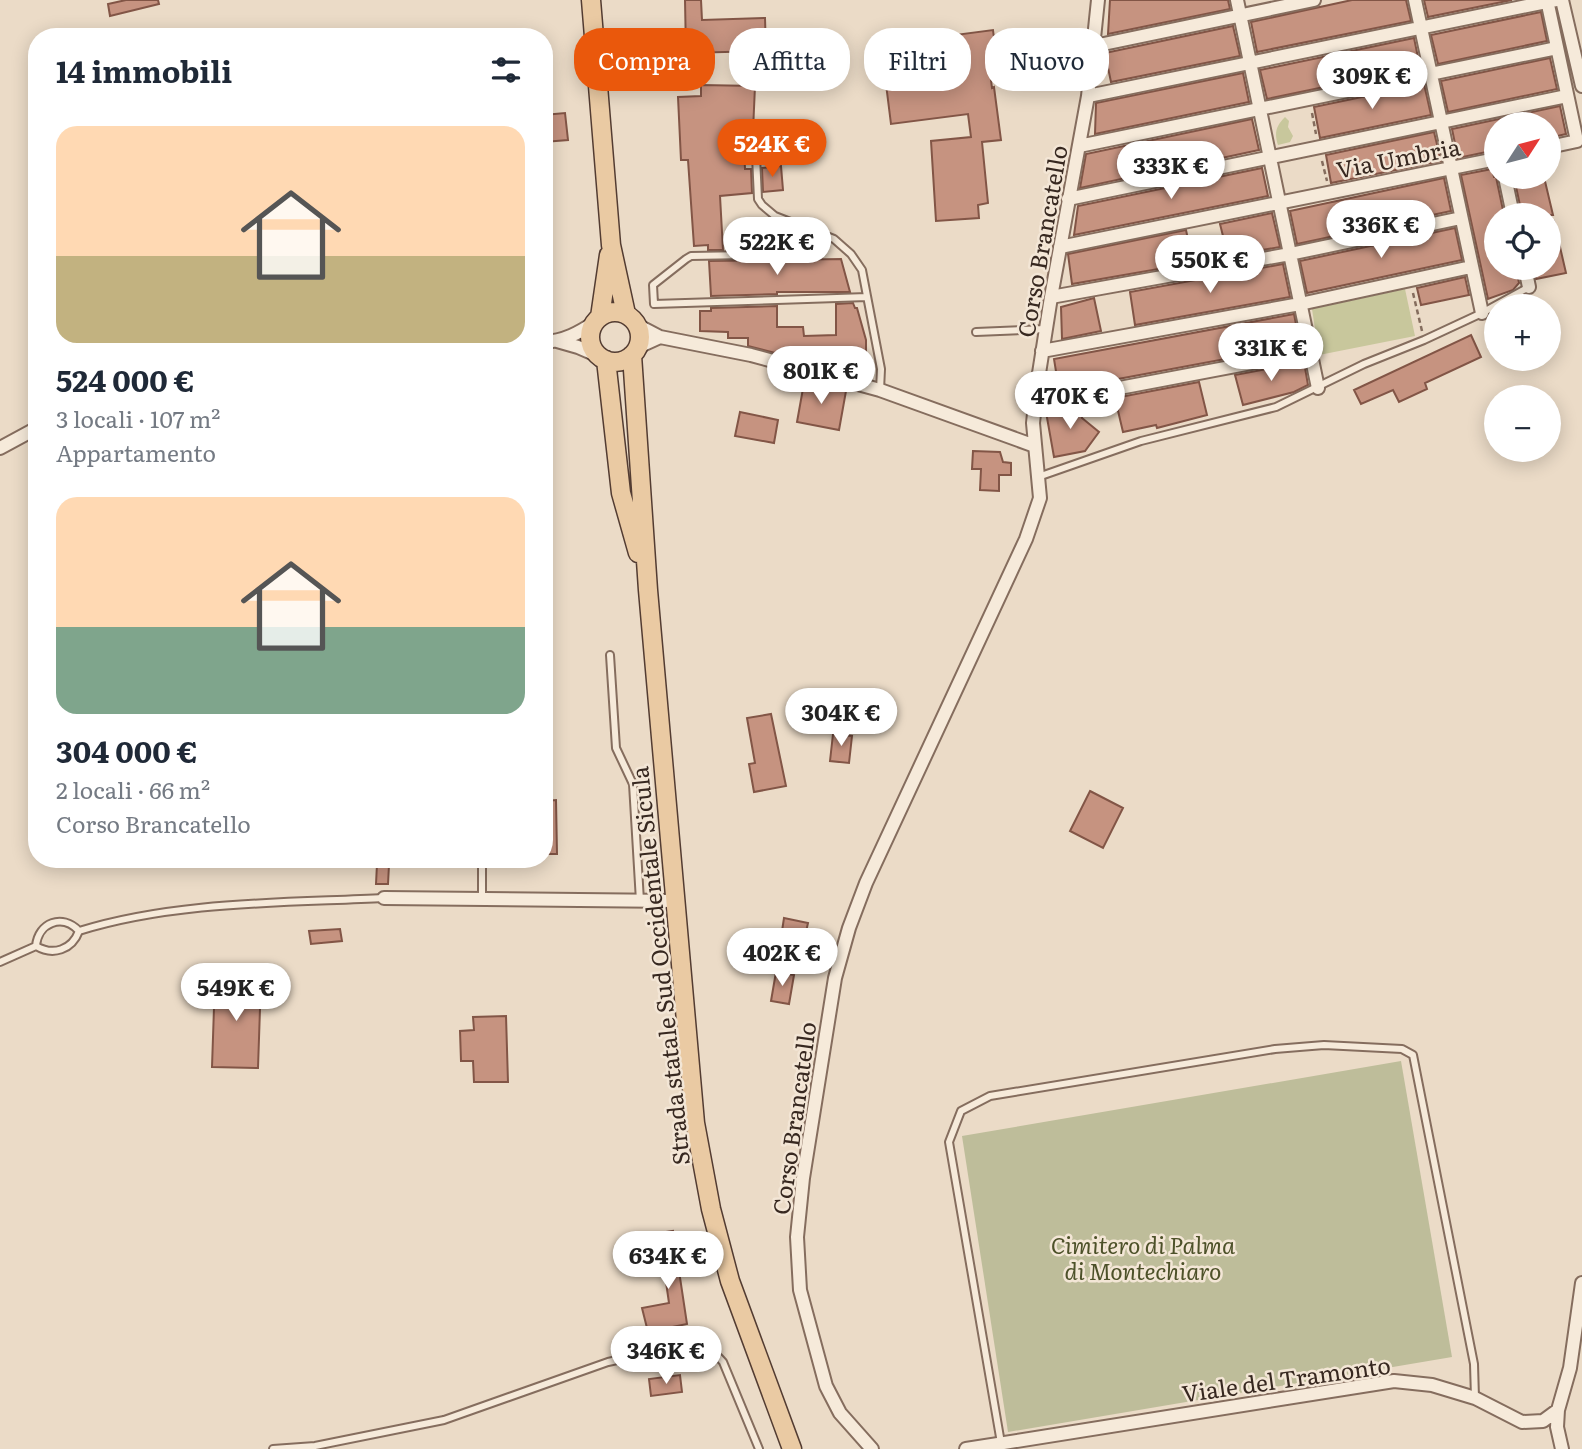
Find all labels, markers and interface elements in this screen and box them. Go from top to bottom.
chip: Compra [574,28,715,91]
chip: Affitta [729,28,850,91]
chip: Filtri [864,28,971,91]
chip: Nuovo [985,28,1109,91]
text: 14 immobili [56,48,232,92]
icon: filters [487,51,525,89]
pin: 309K € [1315,52,1429,111]
text: 309K € [1333,57,1411,91]
north arrow [1484,112,1561,189]
map controls [1484,112,1561,462]
pin: 524K € [715,120,829,179]
text: 524K € [733,125,811,159]
street label: Via Umbria [1333,128,1464,186]
street label: Corso Brancatello [1007,142,1075,340]
pin: 333K € [1114,142,1228,201]
text: 333K € [1133,147,1209,181]
icon: home [228,172,354,298]
pin: 336K € [1324,201,1438,260]
button: locate [1484,203,1561,280]
text: 336K € [1342,206,1420,240]
pin: 522K € [720,218,834,277]
text: 522K € [739,223,815,257]
pin: 550K € [1153,236,1267,295]
text: 550K € [1171,241,1249,275]
button: + [1484,294,1561,371]
pin: 331K € [1214,324,1328,383]
text: 331K € [1234,329,1308,363]
pin: 801K € [764,346,878,406]
text: 801K € [783,352,859,386]
text: 524 000 € [56,357,195,401]
pin: 470K € [1013,372,1127,431]
text: 470K € [1031,377,1109,411]
button: − [1484,385,1561,462]
text: 3 locali · 107 m² [56,401,220,435]
text: Appartamento [56,435,216,469]
icon: home [228,543,354,669]
pin: 304K € [784,688,898,748]
text: 304K € [801,694,881,728]
text: 304 000 € [56,728,198,772]
street label: Strada statale Sud Occidentale Sicula [621,764,697,1167]
text: 2 locali · 66 m² [56,772,210,806]
text: Corso Brancatello [56,806,251,840]
pin: 402K € [725,928,839,988]
text: 402K € [743,934,821,968]
pin: 549K € [179,964,293,1023]
text: 549K € [197,969,275,1003]
street label: Corso Brancatello [763,1019,823,1217]
park label: Cimitero di Palma di Montechiaro [1051,1227,1235,1287]
pin: 634K € [611,1232,725,1291]
text: 634K € [629,1237,707,1271]
pin: 346K € [609,1326,723,1386]
text: 346K € [627,1332,705,1366]
street label: Viale del Tramonto [1179,1347,1393,1409]

